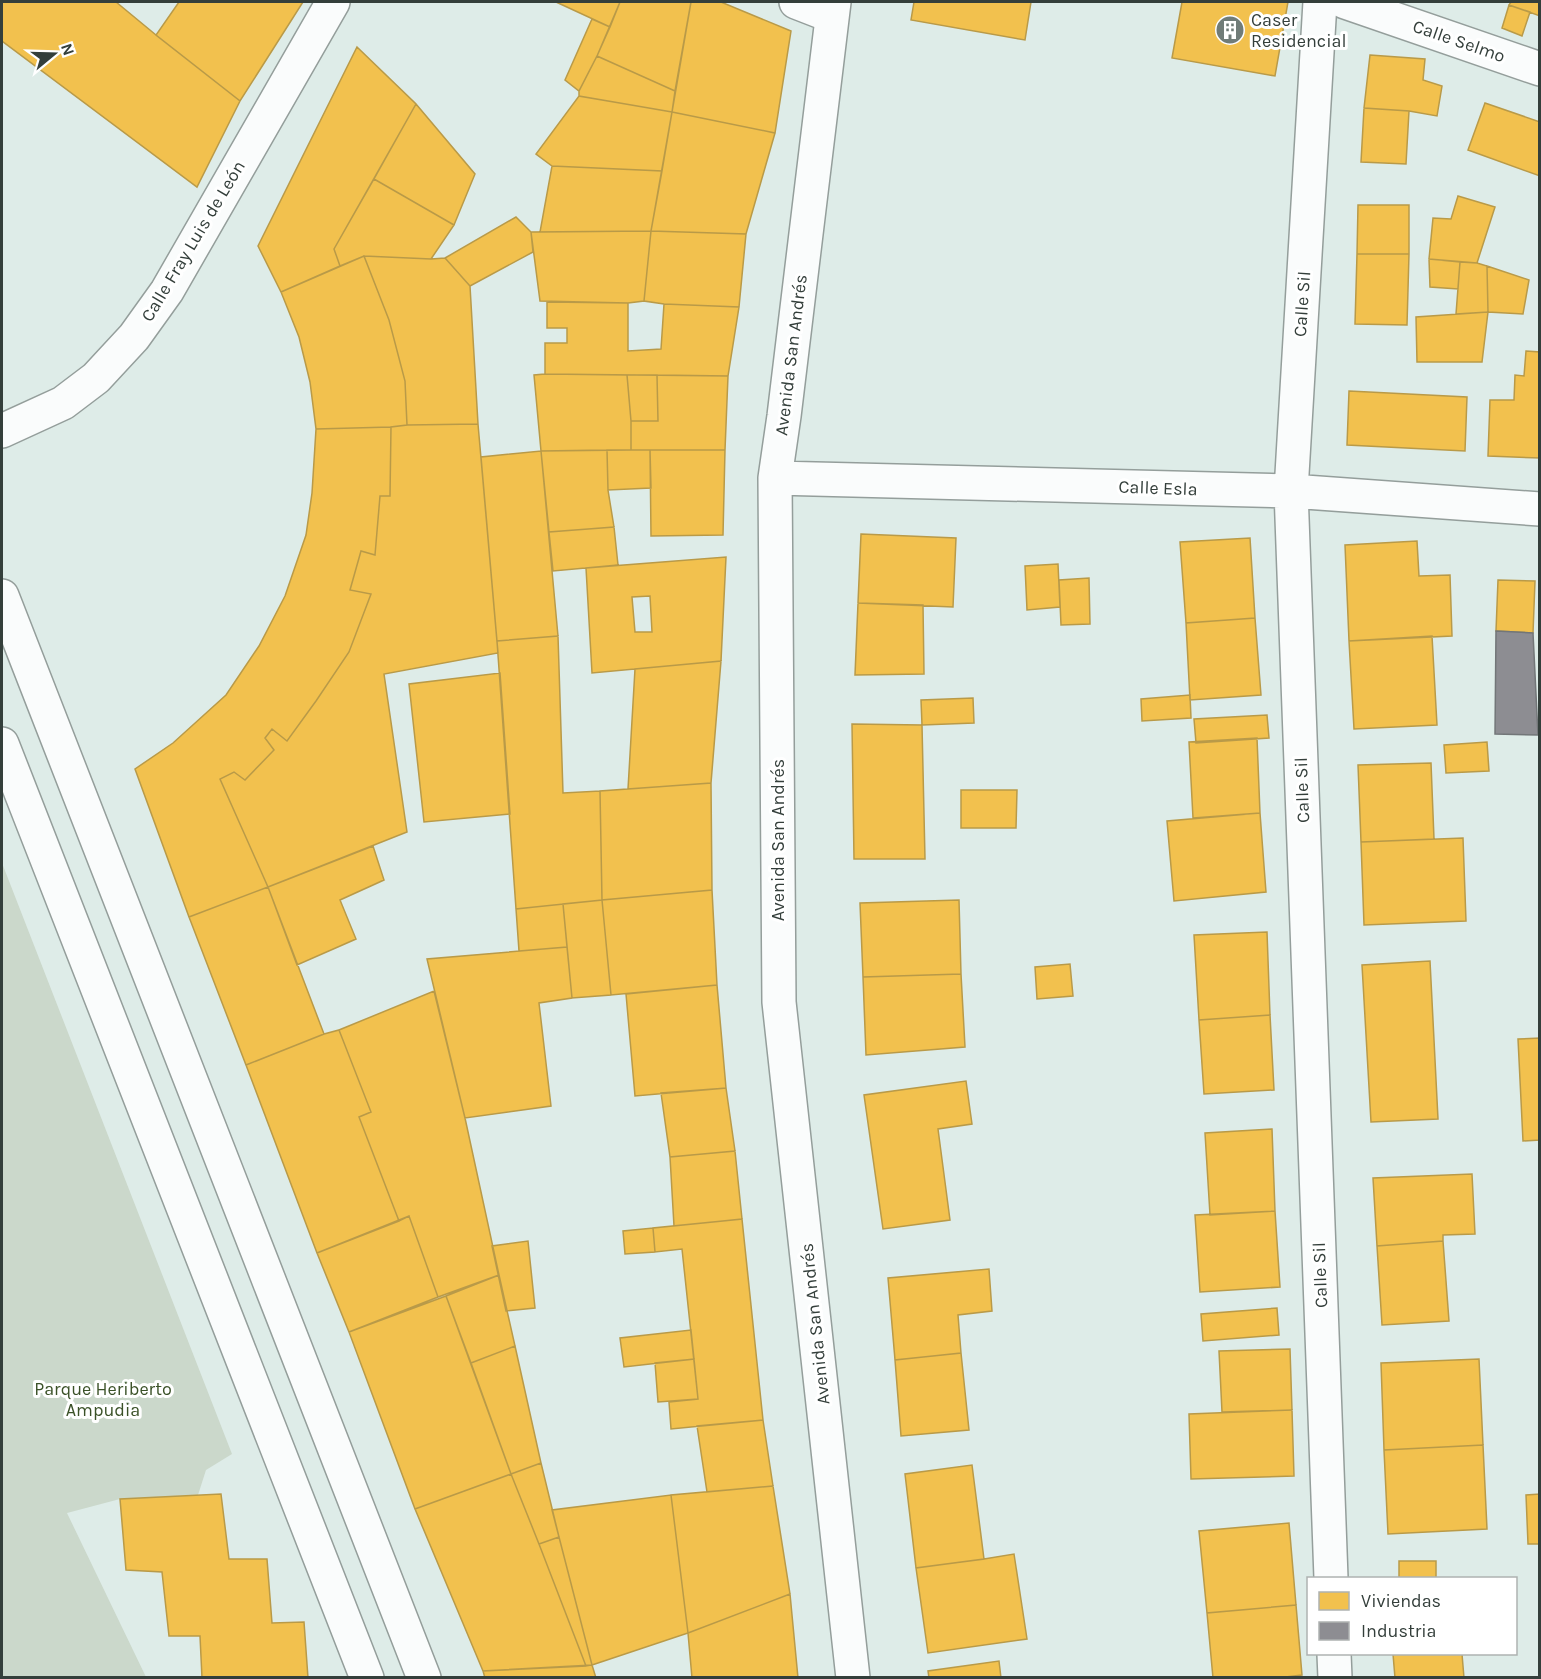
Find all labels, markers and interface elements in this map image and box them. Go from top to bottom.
place label: Caser Residencial [1251,9,1346,52]
building icon: Caser Residencial [1214,14,1246,46]
street label: Calle Selmo [1410,15,1508,67]
north arrow [24,24,84,84]
text: N [57,41,79,58]
street label: Calle Fray Luis de León [136,156,250,326]
street label: Calle Sil [1289,270,1315,338]
street label: Avenida San Andrés [770,273,812,437]
street label: Calle Esla [1118,476,1198,500]
street label: Calle Sil [1290,757,1314,823]
street label: Avenida San Andrés [767,759,789,921]
street label: Avenida San Andrés [796,1242,834,1406]
street label: Calle Sil [1308,1242,1332,1308]
park label: Parque Heriberto Ampudia [34,1378,172,1421]
legend [1307,1577,1517,1655]
text: Viviendas [1361,1590,1441,1612]
text: Industria [1361,1620,1436,1642]

